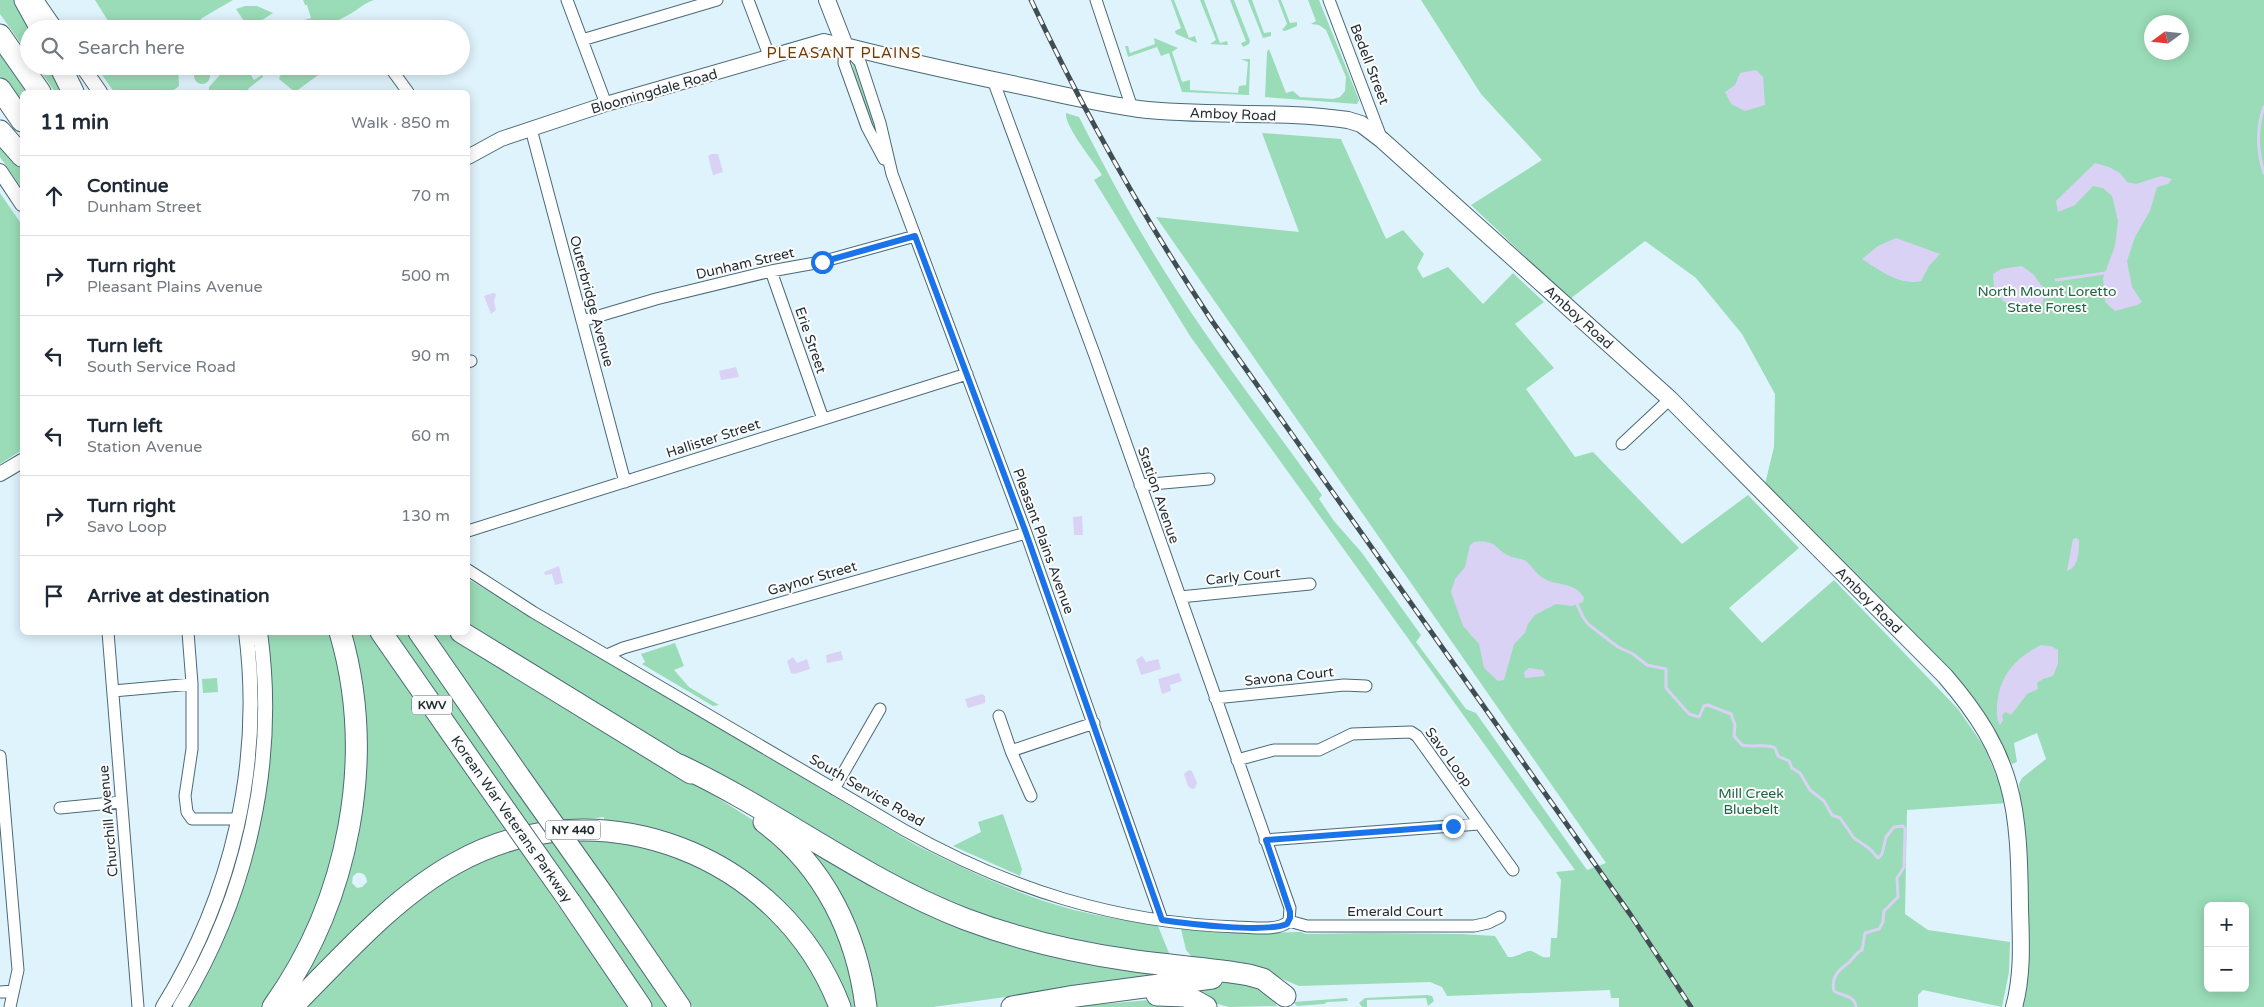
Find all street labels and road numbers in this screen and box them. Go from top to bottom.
street label: Bedell Street [1346,21,1393,107]
street label: Bloomingdale Road [589,65,719,118]
street label: Amboy Road [1189,104,1277,125]
street label: Outerbridge Avenue [566,234,617,369]
street label: Dunham Street [694,244,797,283]
street label: Amboy Road [1541,282,1617,353]
street label: Erie Street [791,305,830,376]
street label: Hallister Street [664,415,763,462]
street label: Station Avenue [1134,445,1183,546]
street label: Pleasant Plains Avenue [1009,466,1078,616]
street label: Gaynor Street [766,557,859,599]
street label: Carly Court [1205,564,1282,589]
street label: Amboy Road [1832,564,1905,637]
street label: Savona Court [1244,663,1335,690]
road number: KWV [412,696,452,714]
street label: Savo Loop [1421,724,1476,791]
street label: Korean War Veterans Parkway [447,733,576,906]
street label: South Service Road [806,751,927,830]
street label: Churchill Avenue [95,764,122,878]
road number: NY 440 [546,820,600,840]
street label: Emerald Court [1347,903,1444,920]

